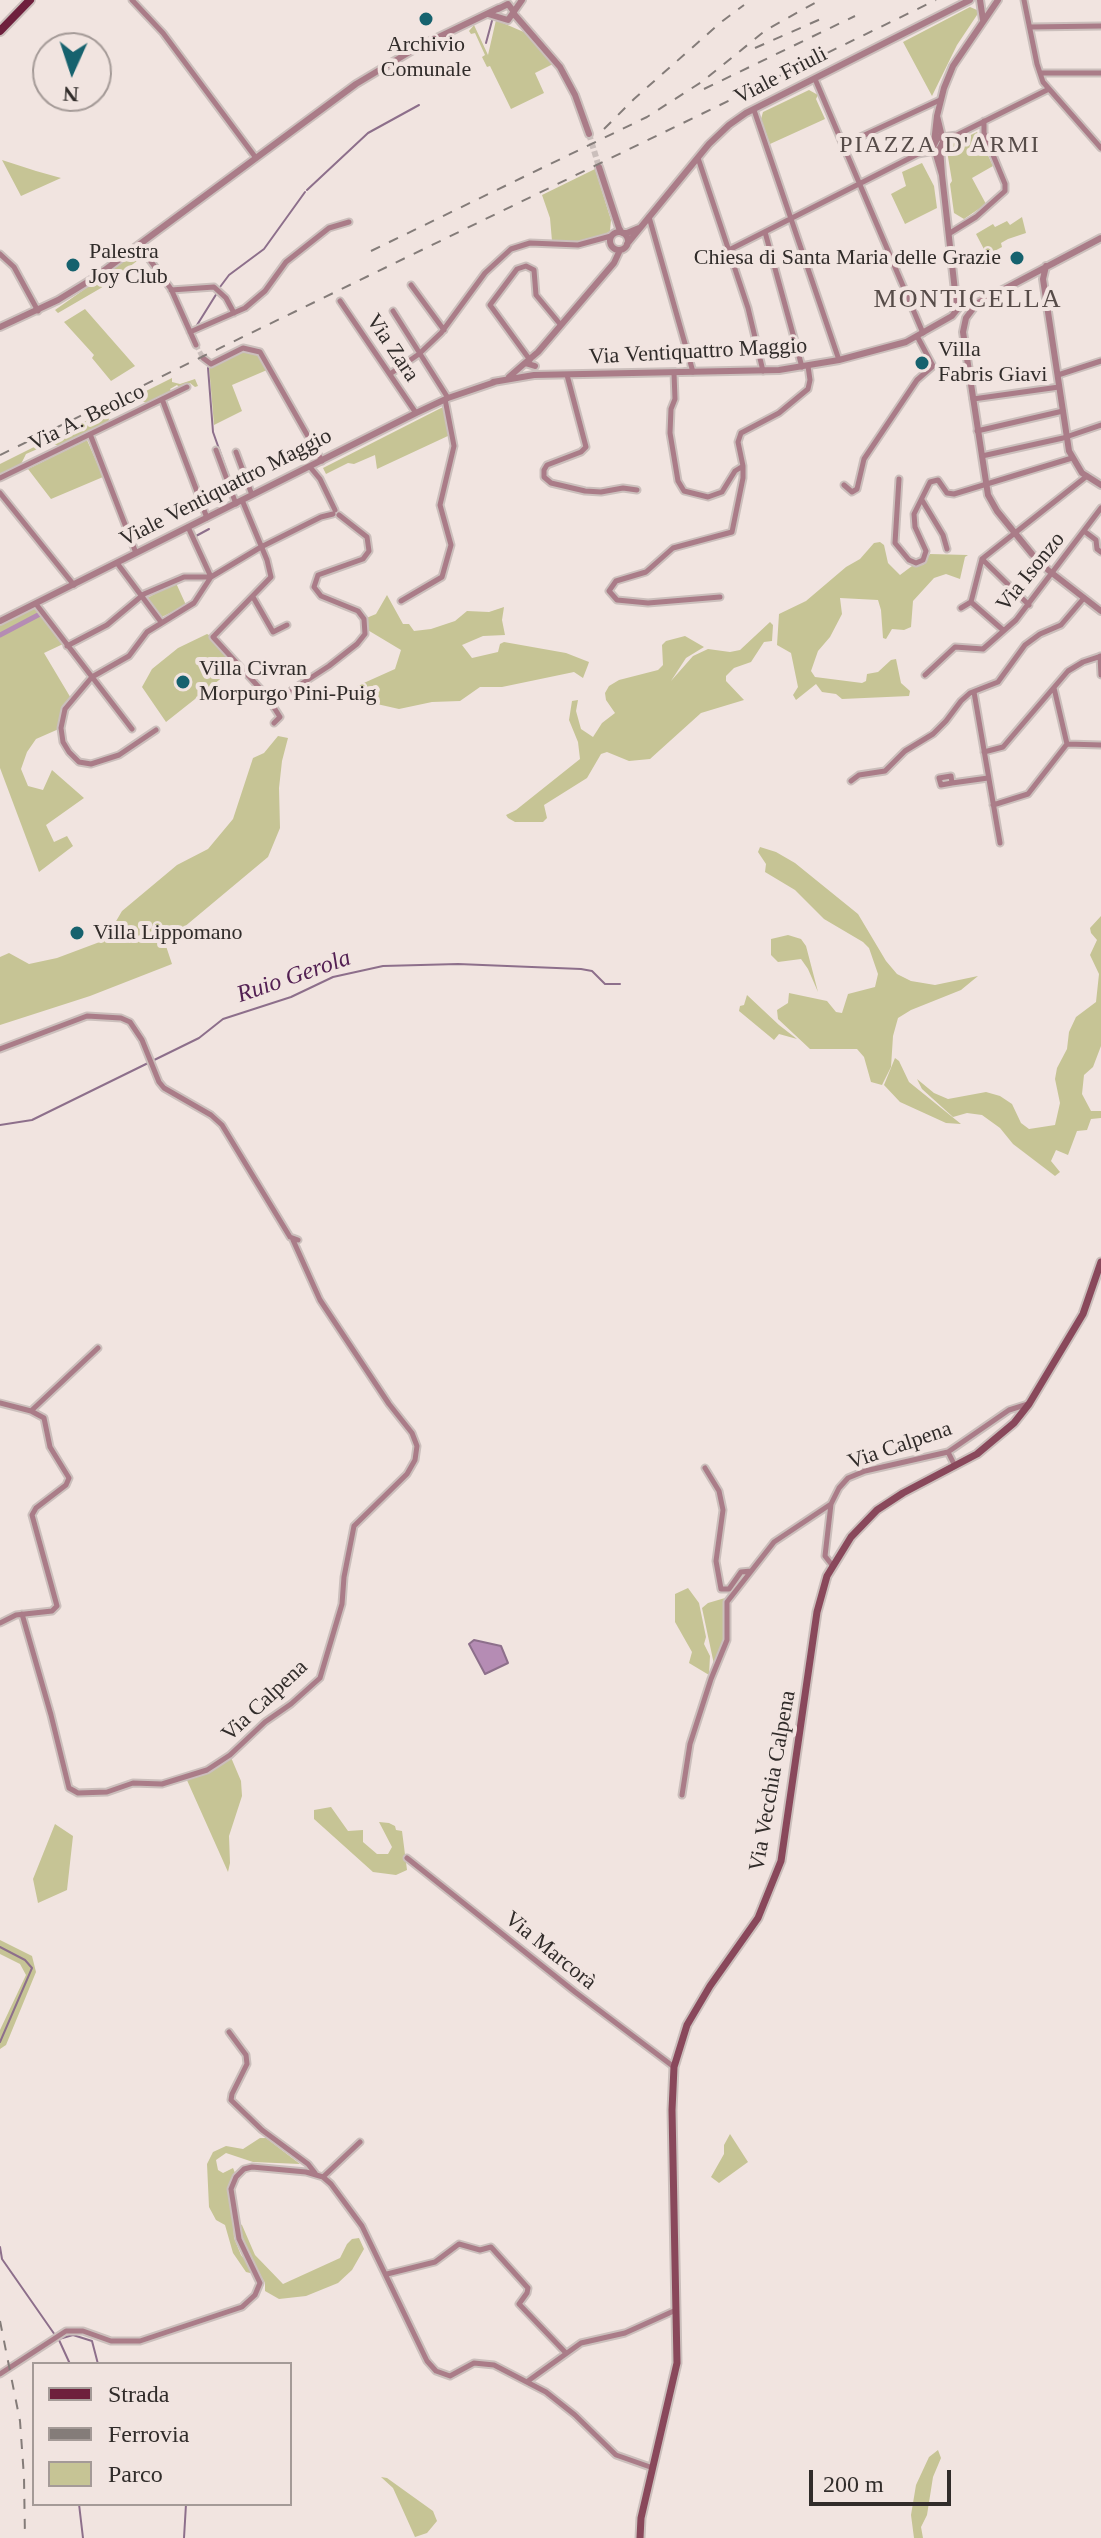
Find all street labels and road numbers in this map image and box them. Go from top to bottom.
street label: Viale Friuli [730,41,832,111]
street label: Via Zara [360,309,424,387]
street label: Via Ventiquattro Maggio [588,333,808,371]
street label: Via A. Beolco [25,379,149,457]
street label: Viale Ventiquattro Maggio [116,423,336,553]
street label: Via Isonzo [991,527,1071,617]
street label: Via Calpena [845,1416,955,1476]
street label: Via Calpena [216,1655,314,1747]
street label: Via Vecchia Calpena [744,1689,802,1873]
street label: Via Marcorà [499,1906,601,1996]

